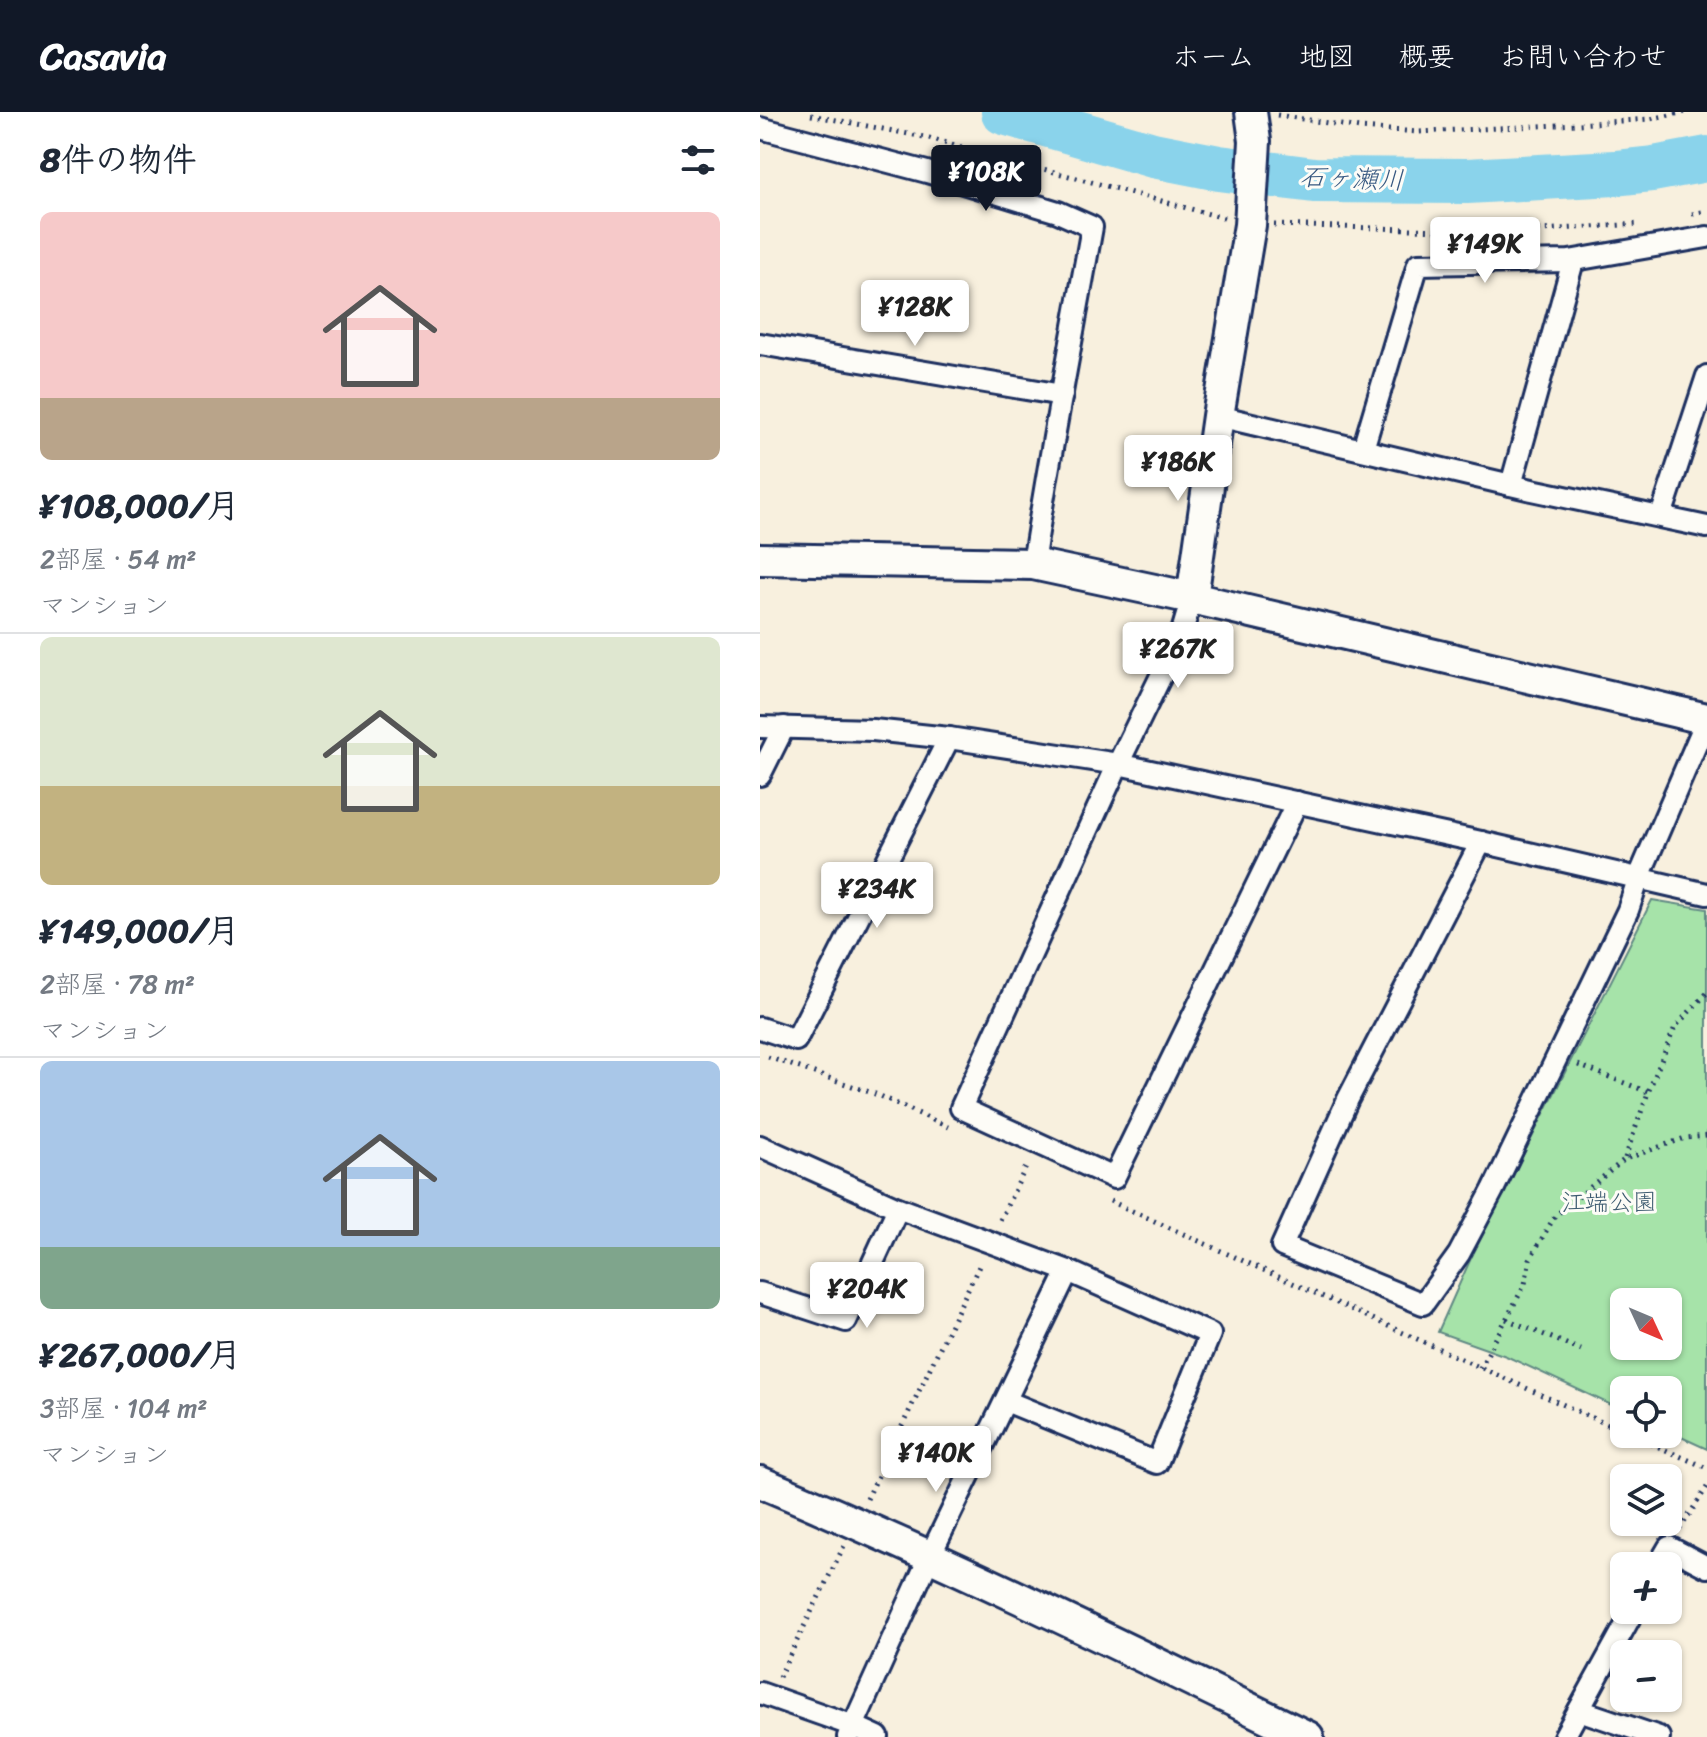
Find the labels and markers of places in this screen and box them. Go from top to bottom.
pin: ¥108K [930,145,1042,213]
pin: ¥149K [1429,217,1541,285]
pin: ¥128K [859,280,971,348]
pin: ¥186K [1122,435,1234,503]
pin: ¥267K [1122,622,1234,690]
pin: ¥234K [821,862,933,930]
pin: ¥204K [811,1262,923,1330]
pin: ¥140K [880,1426,992,1494]

